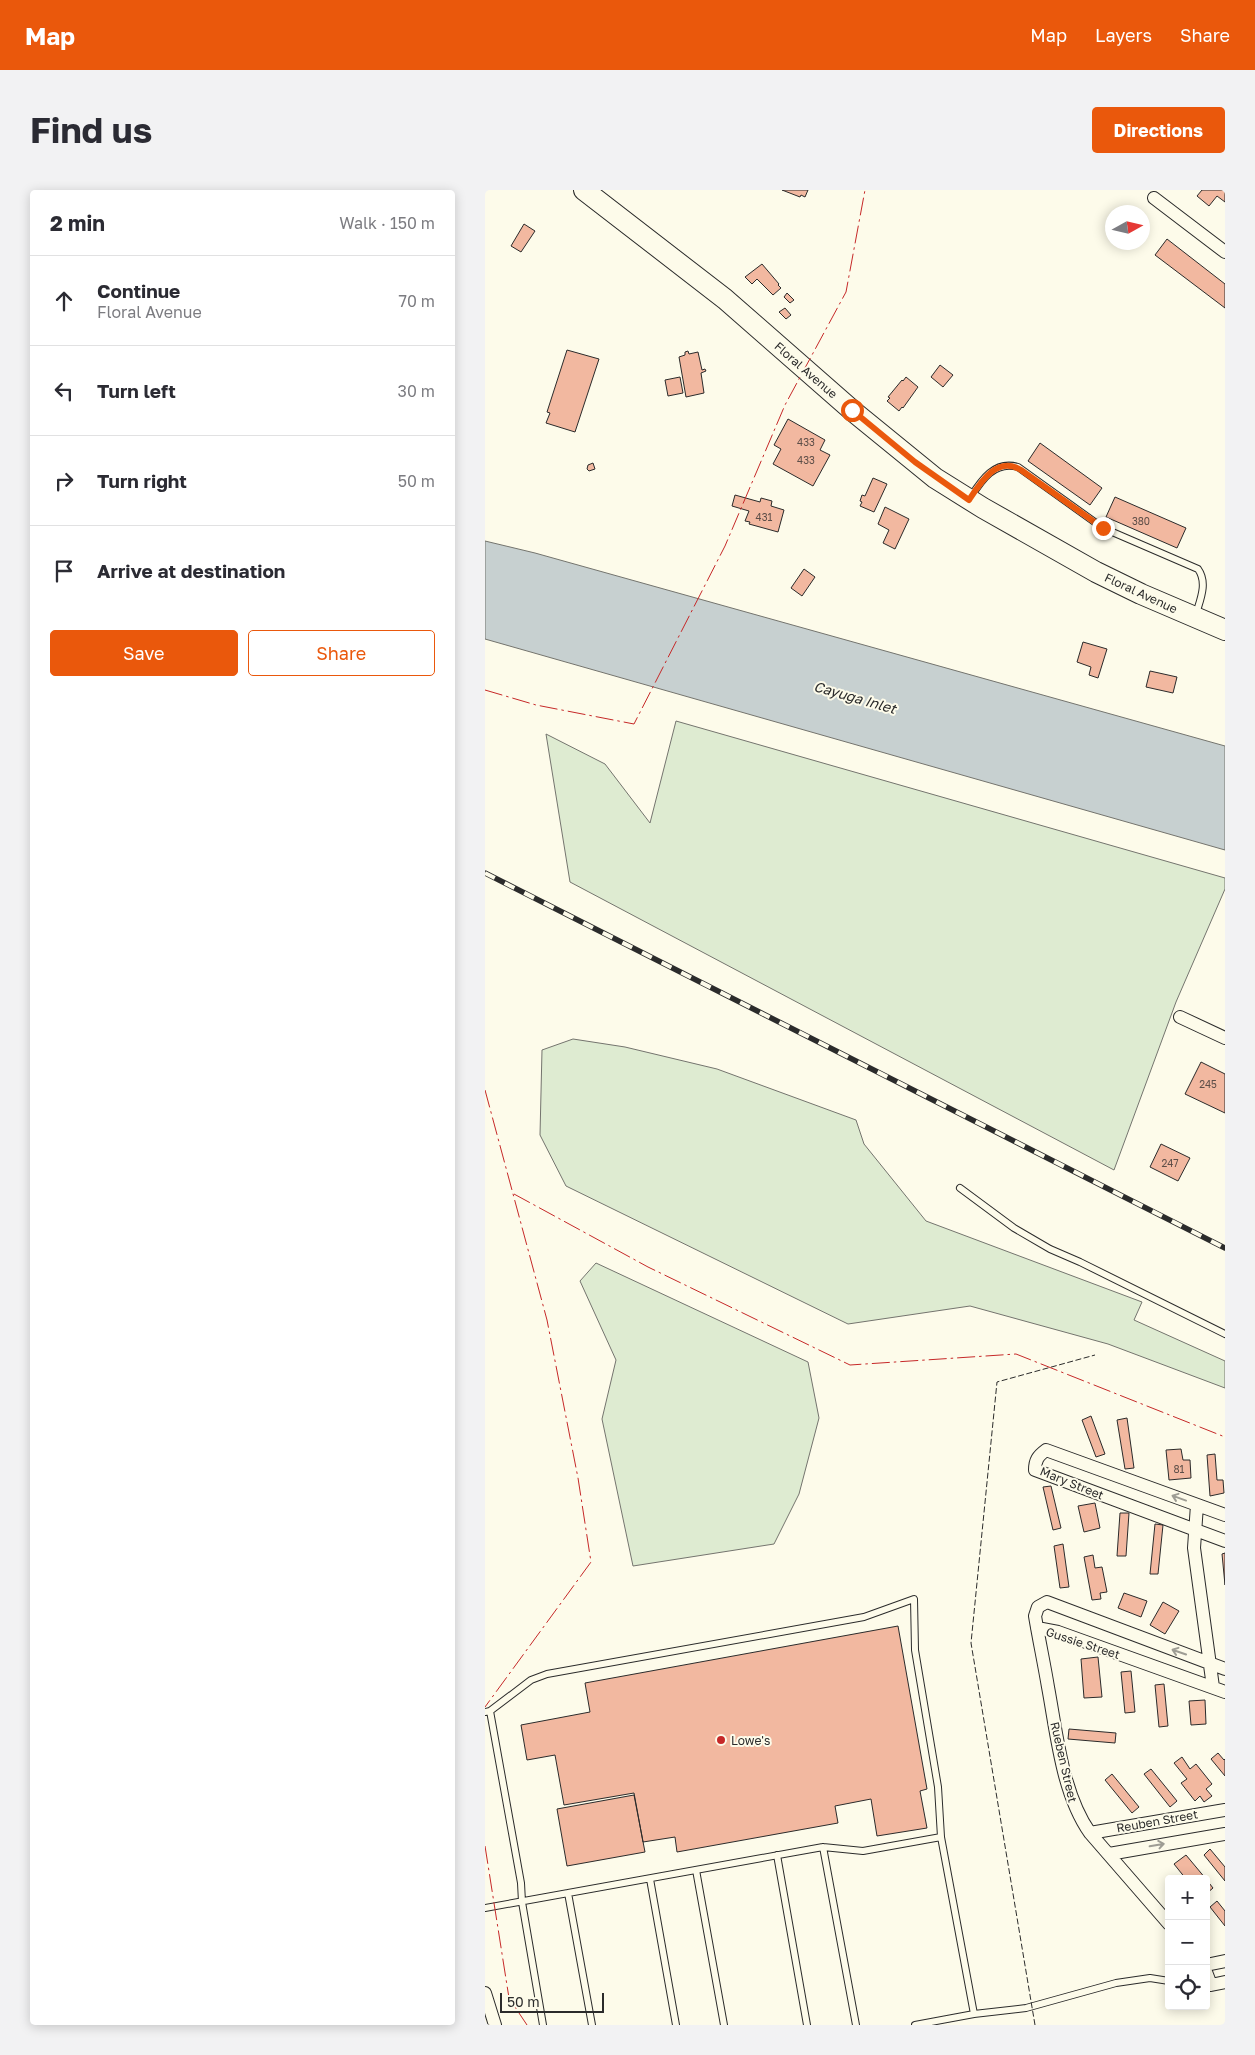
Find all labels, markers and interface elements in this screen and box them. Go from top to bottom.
text: Map [25,21,75,50]
text: Map [1030,24,1067,46]
text: Layers [1095,24,1152,46]
text: Share [1180,24,1230,46]
button: Directions [1092,107,1225,153]
text: Find us [30,109,152,151]
north arrow [1105,205,1150,250]
text: 2 min [50,210,105,236]
text: Walk · 150 m [339,213,435,233]
text: Continue [97,279,180,302]
icon: ahead [50,287,78,315]
text: 70 m [398,291,435,311]
text: Floral Avenue [97,302,202,322]
street label: Floral Avenue [771,339,841,401]
icon: left [50,377,78,405]
text: Turn left [97,379,176,402]
text: 30 m [398,381,435,401]
route start [841,399,864,422]
house number: 433 [797,436,815,448]
house number: 433 [797,454,815,466]
icon: right [50,467,78,495]
text: Turn right [97,469,187,492]
text: 50 m [398,471,435,491]
house number: 431 [756,511,773,523]
house number: 380 [1132,515,1150,527]
route end [1092,517,1115,540]
icon: arrive [50,557,78,585]
text: Arrive at destination [97,559,285,582]
street label: Floral Avenue [1102,570,1180,616]
button: Save [50,630,238,676]
button: Share [248,630,435,676]
water label: Cayuga Inlet [812,677,899,717]
house number: 245 [1199,1078,1217,1090]
house number: 247 [1161,1157,1179,1169]
street label: Mary Street [1038,1463,1106,1503]
house number: 81 [1174,1463,1185,1475]
one-way arrow [1172,1493,1187,1502]
street label: Gussie Street [1044,1624,1122,1662]
one-way arrow [1172,1646,1188,1656]
street label: Rueben Street [1047,1720,1081,1804]
place label: Lowe's [731,1733,770,1748]
marker: Lowe's [715,1734,727,1746]
street label: Reuben Street [1115,1806,1199,1836]
one-way arrow [1148,1840,1164,1850]
map controls [1165,1875,1210,2010]
button: + [1165,1875,1210,1920]
button: − [1165,1920,1210,1965]
button: locate [1165,1965,1210,2010]
scale bar [500,1990,604,2013]
text: 50 m [507,1993,540,2010]

